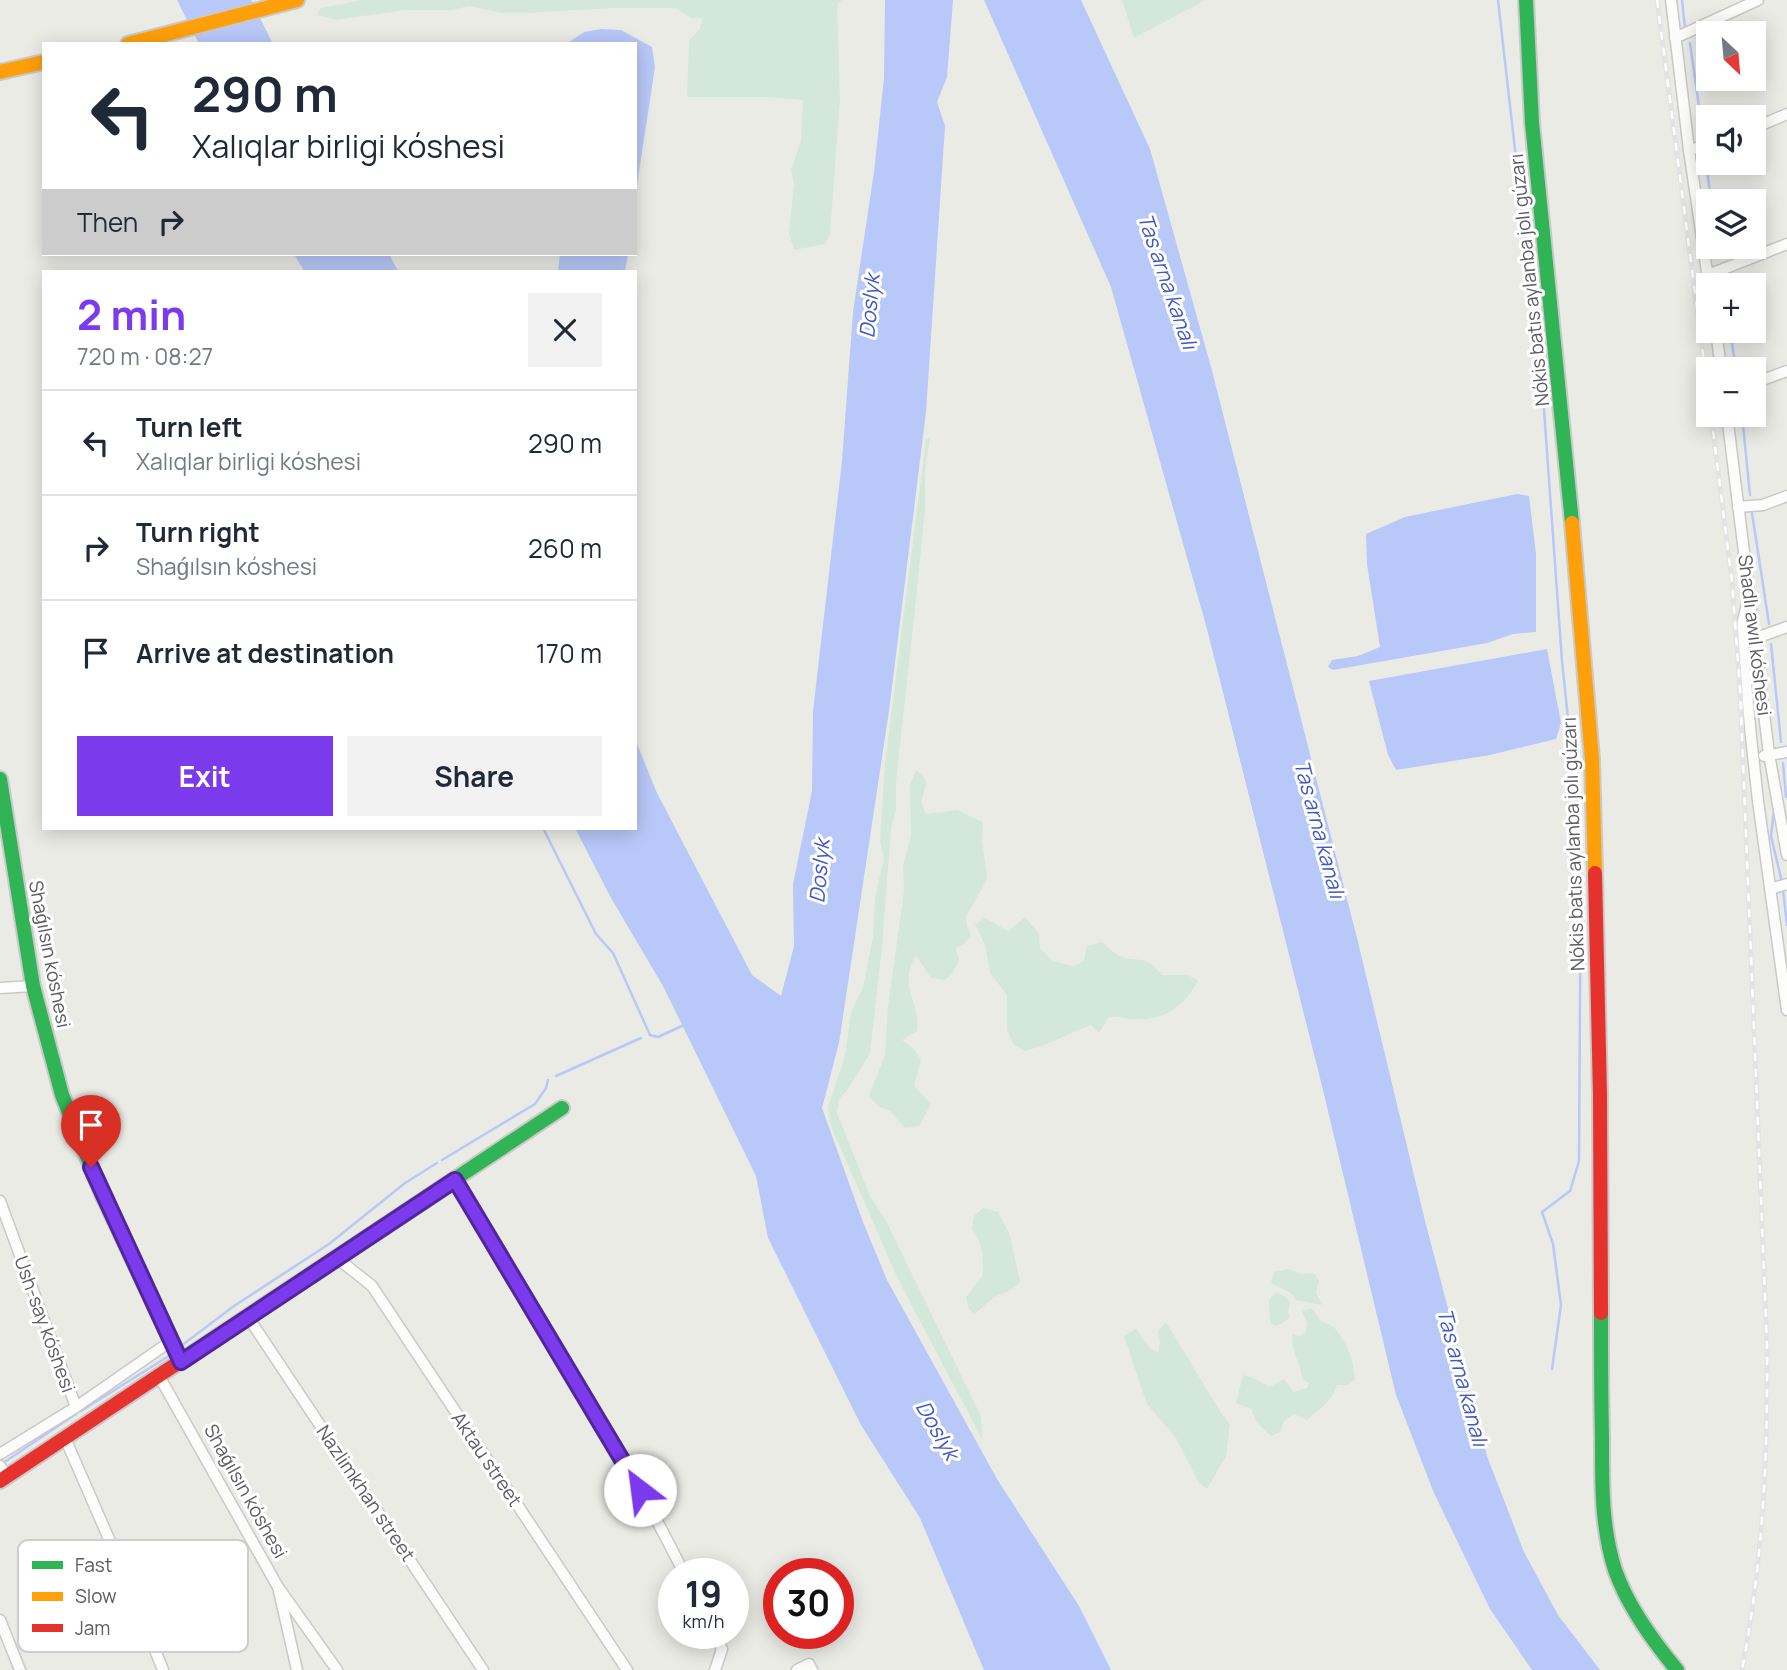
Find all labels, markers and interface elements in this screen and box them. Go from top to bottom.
north arrow [1696,21,1766,91]
map controls [1696,21,1766,427]
text: 290 m [192,60,338,127]
icon: left [77,70,168,161]
button: sound [1696,105,1766,175]
text: Xalıqlar birligi kóshesi [192,124,505,168]
street label: Nókis batıs aylanba jolı gúzarı [1503,152,1555,408]
button: layers [1696,189,1766,259]
icon: right [152,203,190,241]
text: Then [77,204,138,240]
water label: Tas arna kanalı [1132,210,1205,354]
water label: Doslyk [852,270,886,339]
button: + [1696,273,1766,343]
text: 2 min [77,285,186,343]
button: close [528,293,602,367]
text: 720 m · 08:27 [77,340,213,372]
button: − [1696,357,1766,427]
text: Turn left [136,409,243,445]
icon: left [77,424,115,462]
text: 290 m [528,425,602,461]
text: Xalıqlar birligi kóshesi [136,445,361,477]
text: Turn right [136,514,260,550]
icon: right [77,529,115,567]
text: 260 m [528,530,602,566]
text: Shaǵılsın kóshesi [136,550,317,582]
street label: Shadlı awıl kóshesi [1732,553,1778,717]
icon: arrive [77,634,115,672]
text: Arrive at destination [136,635,394,671]
text: 170 m [536,635,602,671]
street label: Nókis batıs aylanba jolı gúzarı [1556,717,1590,971]
button: Exit [77,736,333,816]
button: Share [347,736,602,816]
water label: Tas arna kanalı [1288,757,1352,903]
water label: Doslyk [802,835,836,904]
street label: Shaǵılsın kóshesi [23,878,77,1030]
pin [61,1095,121,1167]
icon: arrive [72,1106,110,1144]
street label: Ush-say kóshesi [8,1252,82,1396]
water label: Tas arna kanalı [1431,1305,1495,1451]
water label: Doslyk [910,1395,967,1467]
street label: Aktau street [446,1407,528,1511]
street label: Shaǵılsın kóshesi [198,1419,294,1563]
street label: Nazlimkhan street [311,1420,421,1566]
position arrow [603,1453,677,1527]
legend [18,1540,248,1652]
text: Fast [75,1552,112,1578]
speed limit sign: 30 [763,1558,854,1649]
text: 19 [685,1570,722,1618]
text: Slow [75,1583,117,1609]
text: km/h [683,1609,724,1633]
text: Jam [75,1615,110,1641]

